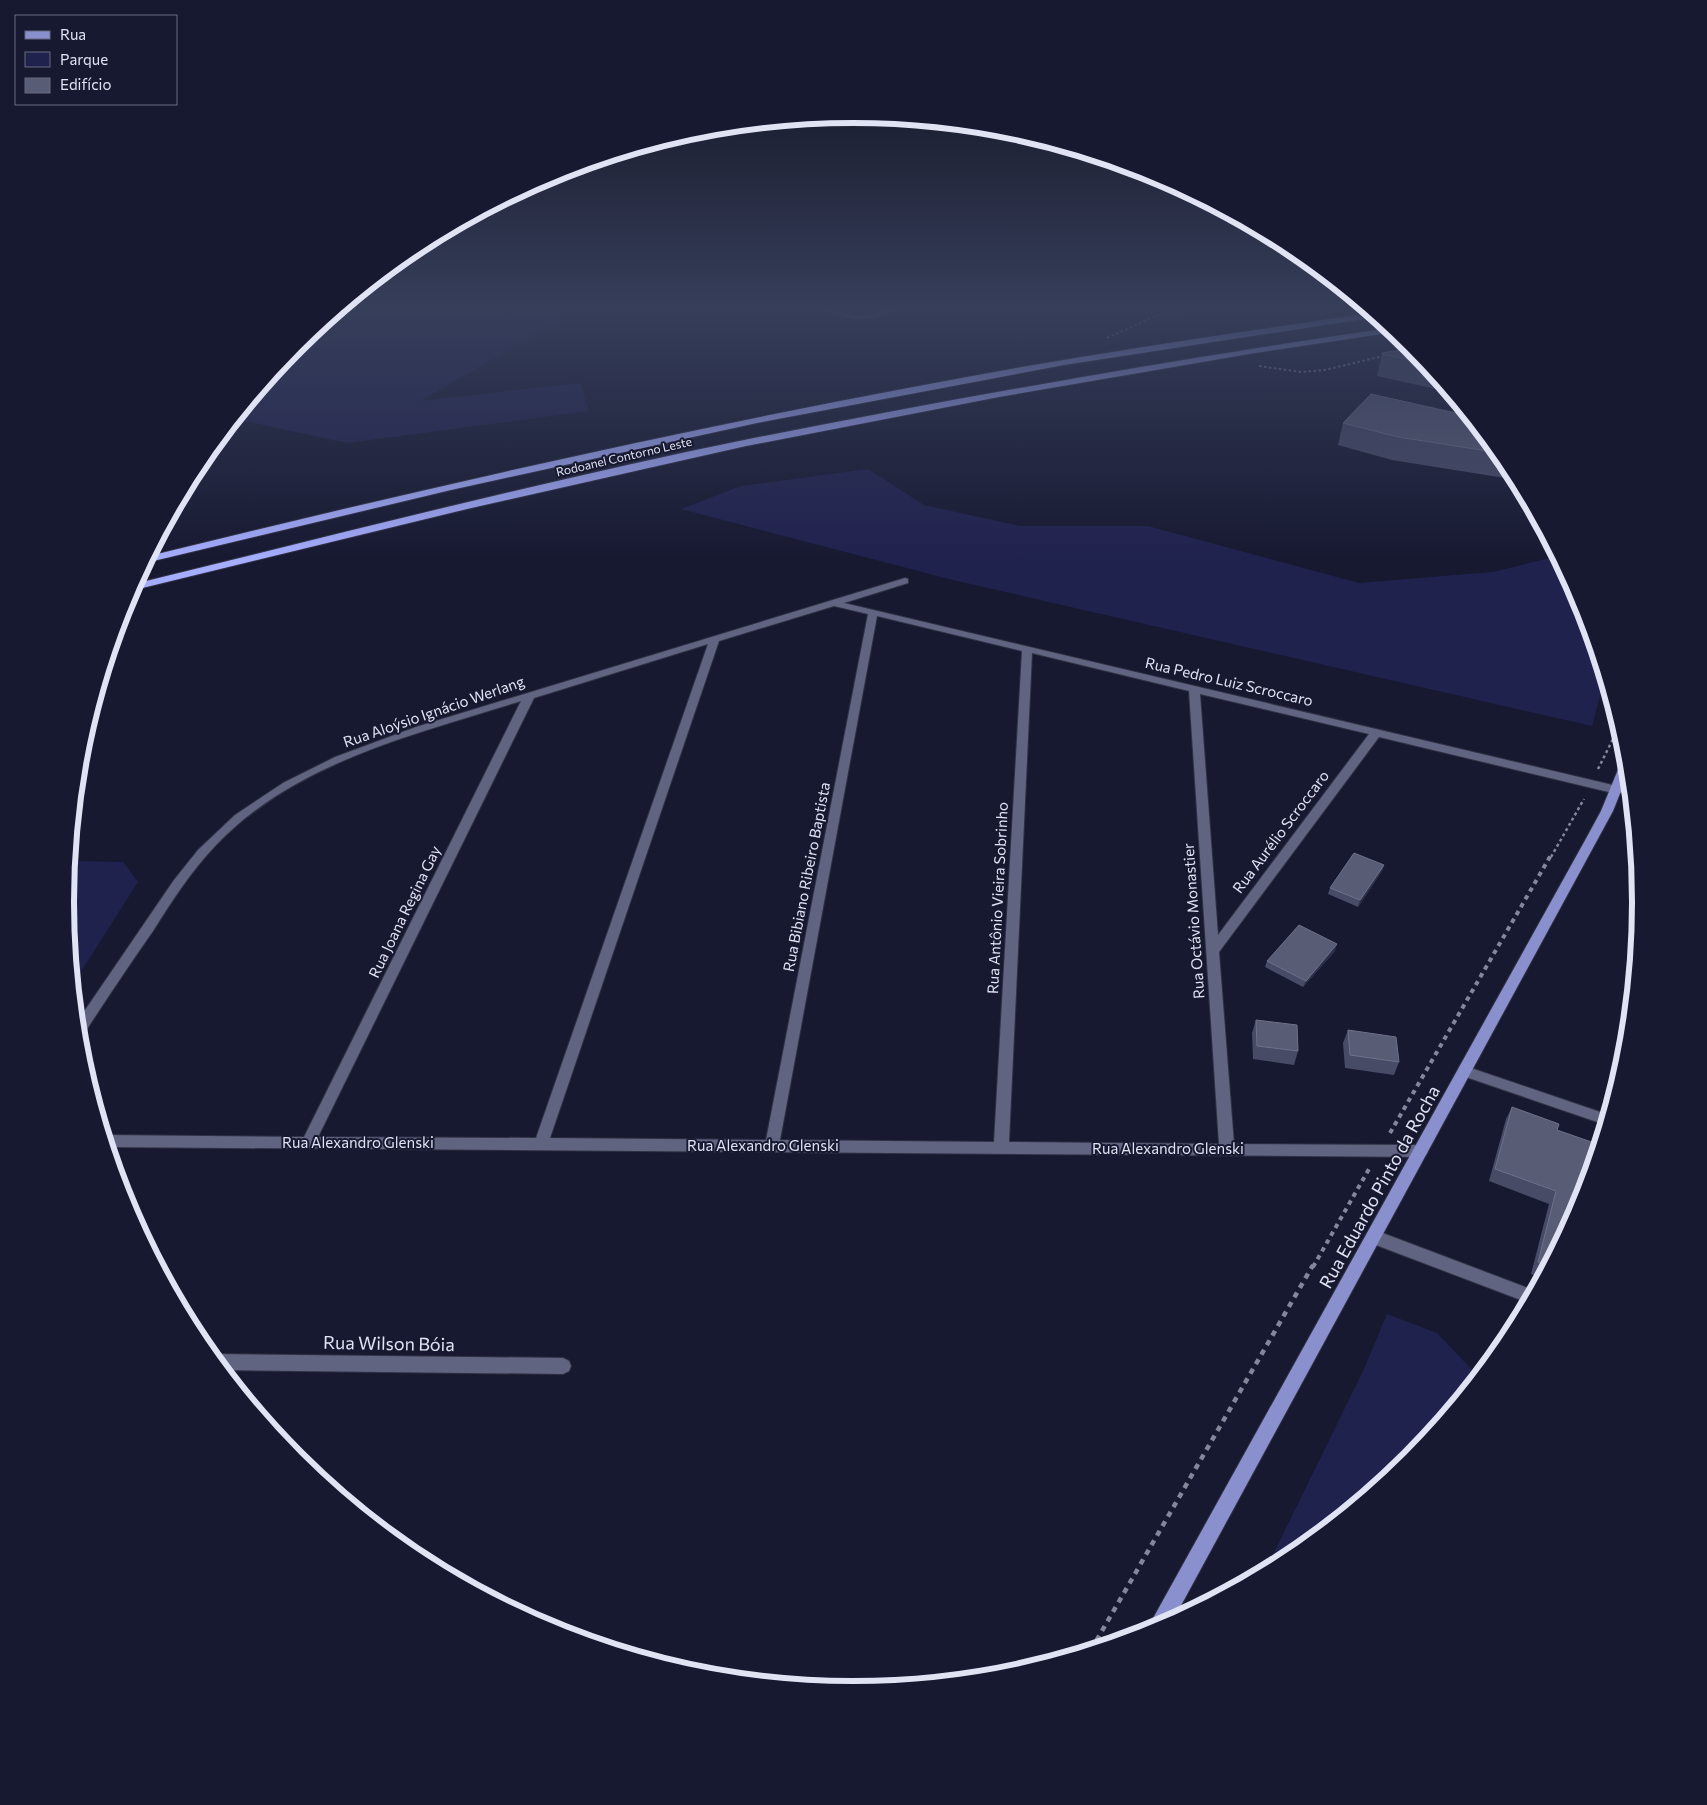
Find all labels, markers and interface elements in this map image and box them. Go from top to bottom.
legend [15,15,178,105]
text: Rua [60,25,86,43]
text: Parque [60,50,108,68]
text: Edifício [60,75,111,93]
street label: Rodoanel Contorno Leste [555,434,693,478]
street label: Rua Pedro Luiz Scroccaro [1144,653,1315,709]
street label: Rua Aloýsio Ignácio Werlang [341,672,527,751]
street label: Rua Aurélio Scroccaro [1228,766,1332,896]
street label: Rua Bibiano Ribeiro Baptista [779,780,833,973]
street label: Rua Antônio Vieira Sobrinho [983,801,1011,994]
street label: Rua Joana Regina Gay [364,842,444,981]
street label: Rua Octávio Monastier [1179,842,1207,1000]
street label: Rua Eduardo Pinto da Rocha [1314,1081,1444,1292]
street label: Rua Alexandro Glenski [282,1133,434,1151]
street label: Rua Alexandro Glenski [687,1136,839,1154]
street label: Rua Alexandro Glenski [1092,1139,1244,1157]
street label: Rua Wilson Bóia [323,1331,455,1355]

